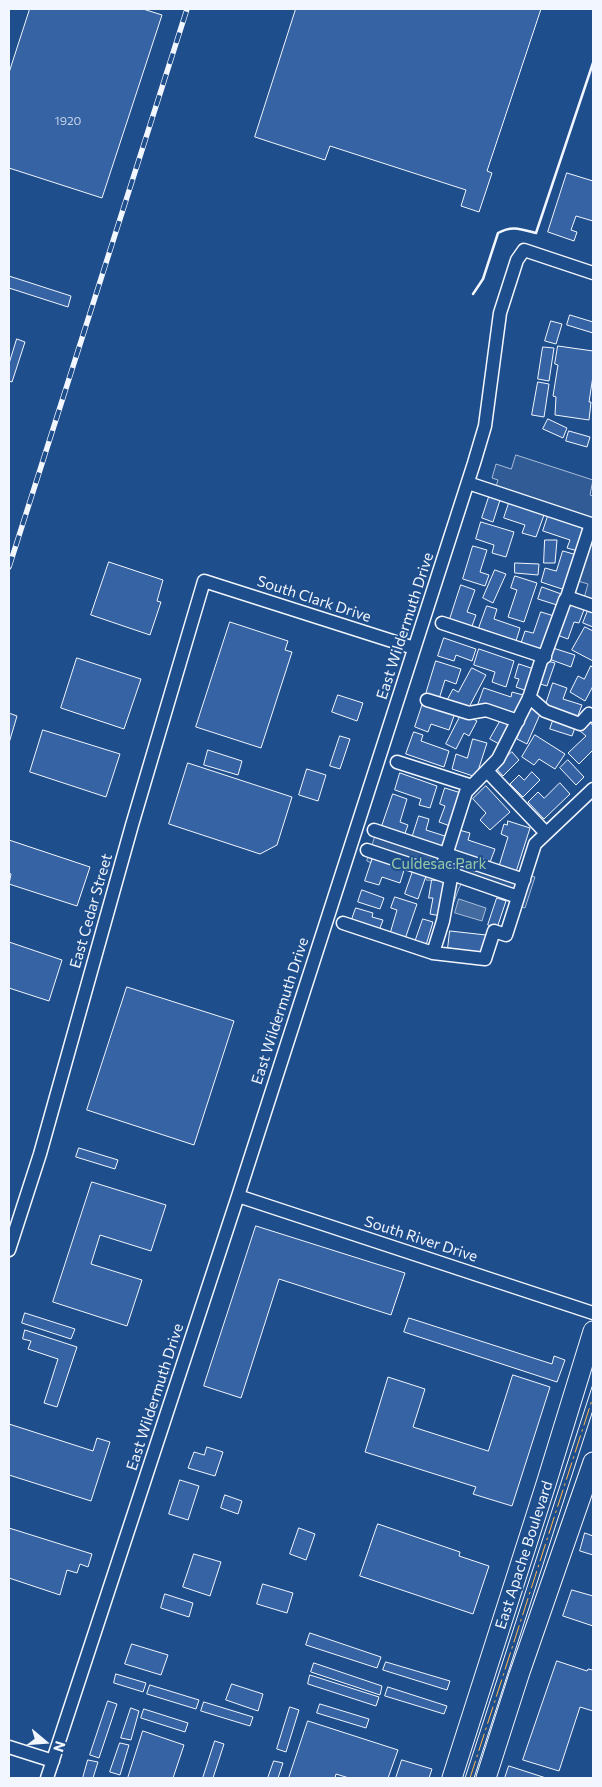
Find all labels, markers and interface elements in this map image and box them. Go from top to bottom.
house number: 1920 [55,114,81,128]
street label: East Wildermuth Drive [373,550,437,702]
street label: South Clark Drive [255,572,373,626]
street label: East Cedar Street [66,852,116,970]
park label: Culdesac Park [391,855,487,873]
street label: East Wildermuth Drive [248,935,312,1087]
street label: South River Drive [362,1212,480,1266]
street label: East Wildermuth Drive [123,1321,187,1473]
street label: East Apache Boulevard [492,1479,556,1631]
north arrow [20,1717,70,1767]
text: N [50,1739,69,1754]

